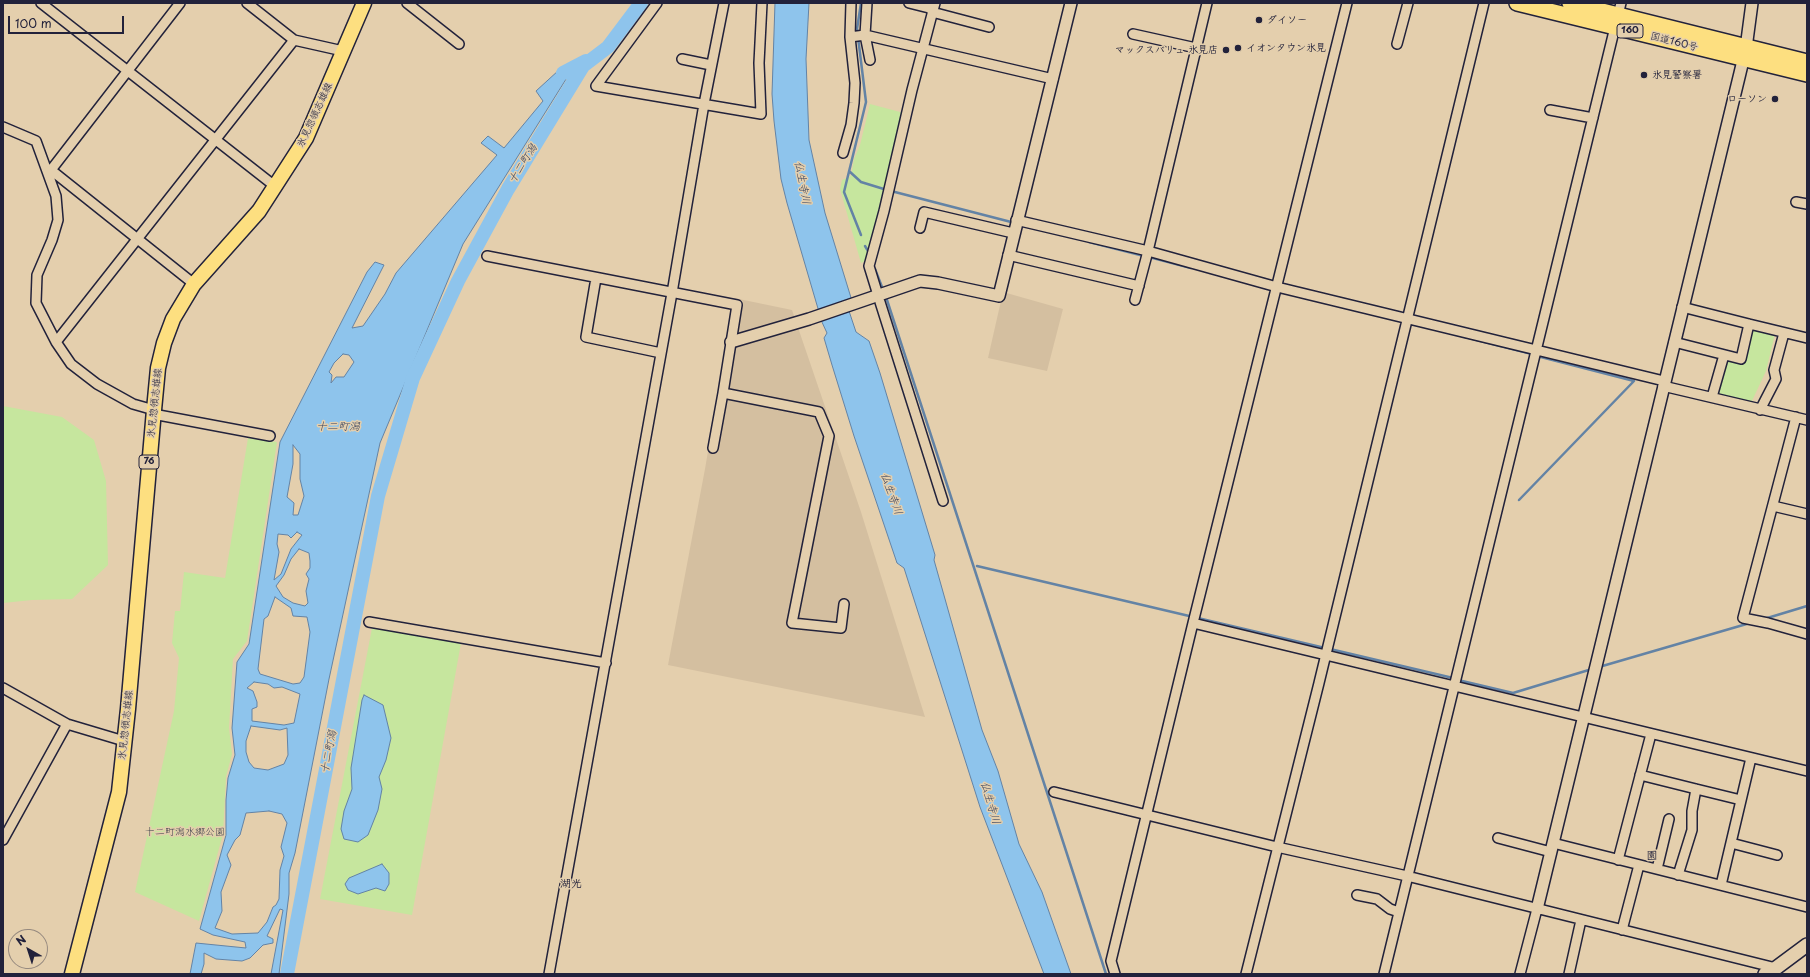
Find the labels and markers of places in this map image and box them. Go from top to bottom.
place label: ダイソー [1267,14,1307,26]
marker: ダイソー [1254,15,1264,25]
place label: イオンタウン氷見 [1246,42,1326,54]
marker: イオンタウン氷見 [1233,43,1243,53]
place label: マックスバリュ 氷見店 [1115,44,1218,56]
marker: マックスバリュ 氷見店 [1221,45,1231,55]
place label: 氷見警察署 [1652,69,1702,81]
marker: 氷見警察署 [1639,70,1649,80]
place label: ローソン [1727,93,1767,105]
marker: ローソン [1770,94,1780,104]

